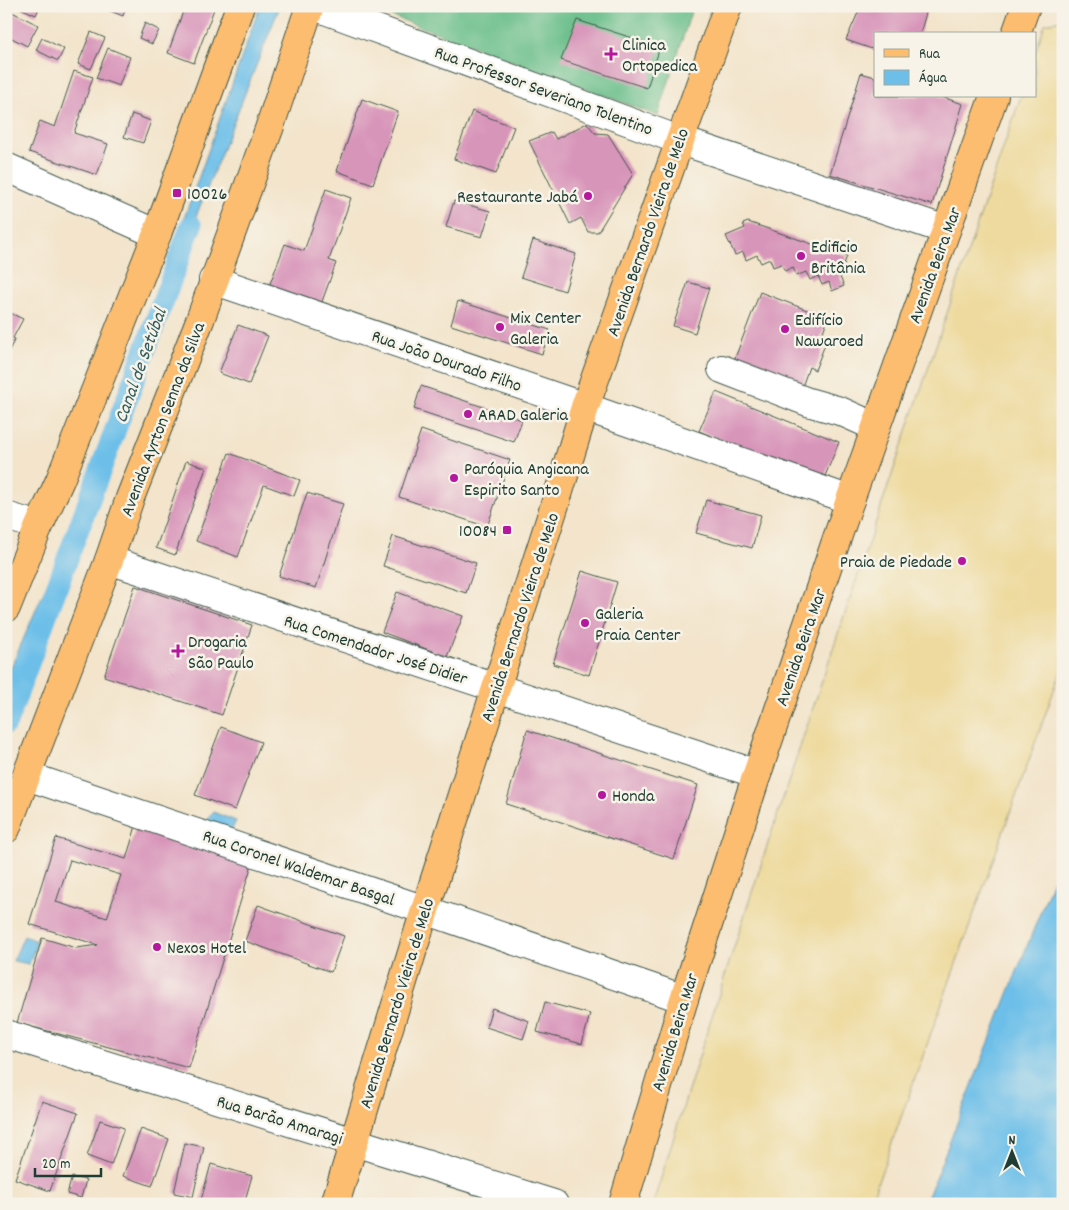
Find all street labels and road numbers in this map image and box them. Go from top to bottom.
street label: Rua Professor Severiano Tolentino [430,41,656,144]
street label: Avenida Bernardo Vieira de Melo [602,125,697,340]
street label: Avenida Beira Mar [904,204,969,328]
street label: Avenida Ayrton Senna da Silva [116,319,213,521]
street label: Rua João Dourado Filho [368,325,525,400]
street label: Avenida Bernardo Vieira de Melo [476,510,567,726]
street label: Avenida Beira Mar [771,586,834,710]
street label: Rua Comendador José Didier [280,610,471,693]
street label: Rua Coronel Waldemar Basgal [199,825,398,914]
street label: Avenida Bernardo Vieira de Melo [354,896,442,1112]
street label: Avenida Beira Mar [647,970,706,1095]
street label: Rua Barão Amaragi [213,1090,345,1152]

